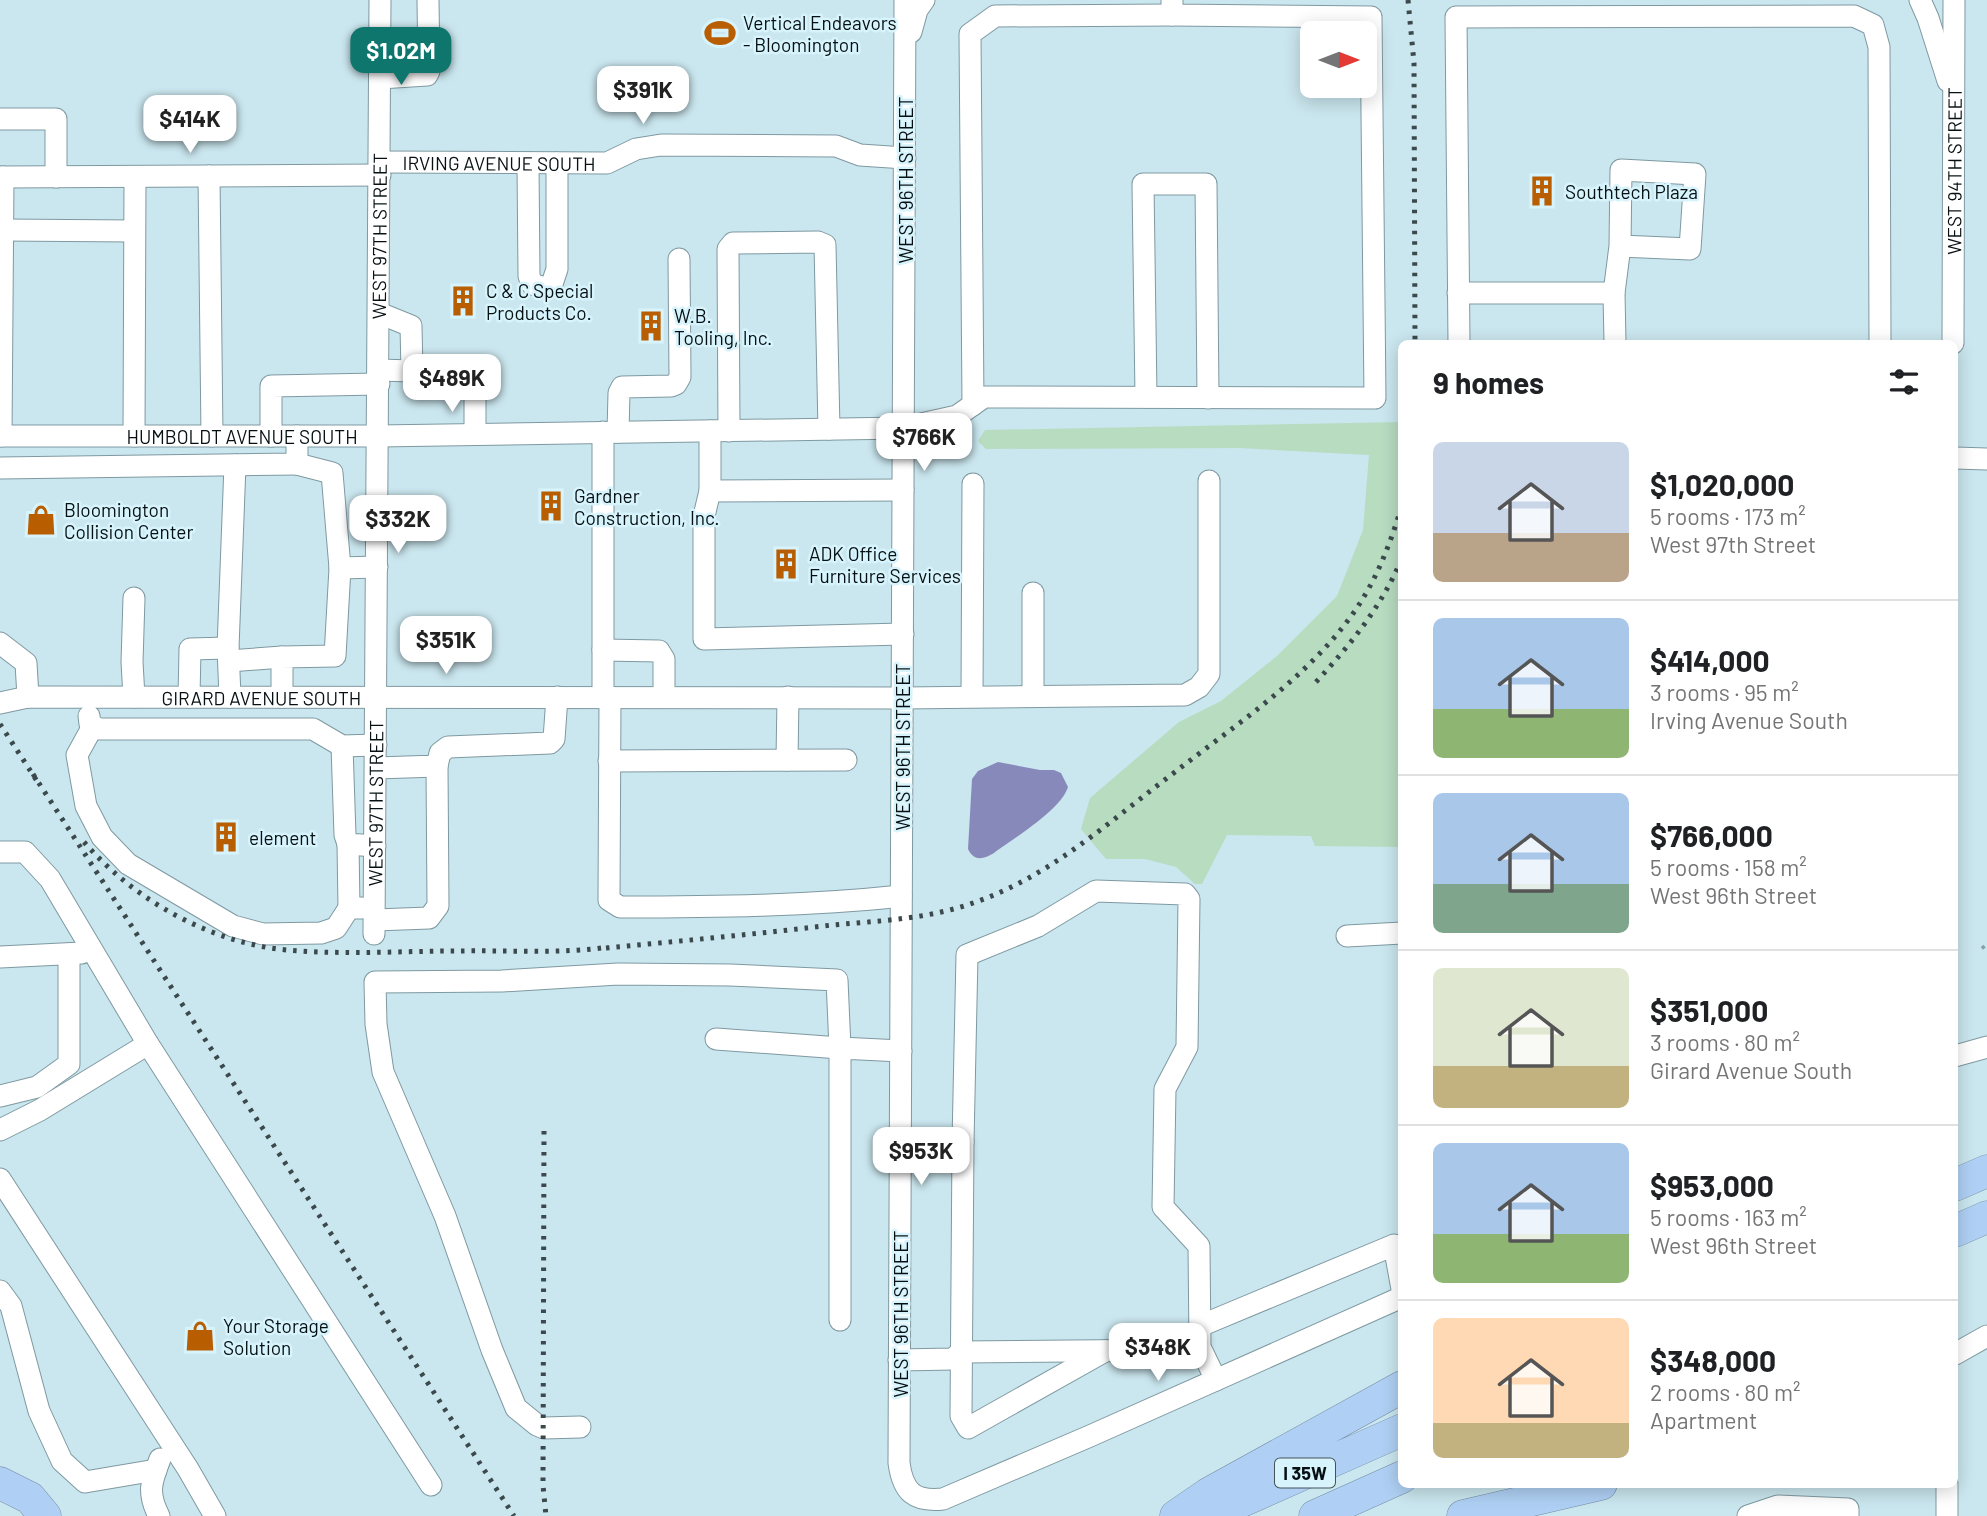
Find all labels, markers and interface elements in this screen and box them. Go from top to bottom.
place label: Vertical Endeavors - Bloomington [743,11,897,56]
sports icon: Vertical Endeavors - Bloomington [703,16,737,50]
north arrow [1300,21,1377,98]
map controls [1300,21,1377,98]
pin: $1.02M [344,28,458,87]
text: $1.02M [366,36,436,64]
pin: $391K [594,66,692,126]
text: $391K [613,75,673,103]
street label: WEST 94TH STREET [1942,87,1965,255]
pin: $414K [141,96,239,155]
street label: WEST 96TH STREET [894,97,917,263]
text: $414K [159,104,221,132]
street label: IRVING AVENUE SOUTH [403,151,595,174]
street label: WEST 97TH STREET [366,153,391,319]
building icon: Southtech Plaza [1525,174,1559,208]
place label: Southtech Plaza [1565,180,1698,203]
place label: C & C Special Products Co. [486,279,593,324]
building icon: C & C Special Products Co. [446,284,480,318]
place label: W.B. Tooling, Inc. [674,304,772,349]
building icon: W.B. Tooling, Inc. [634,309,668,343]
pin: $489K [403,354,501,414]
text: $489K [419,363,485,391]
icon: filters [1885,363,1923,401]
text: 9 homes [1433,364,1544,400]
pin: $766K [875,414,973,473]
text: $766K [892,422,956,450]
street label: HUMBOLDT AVENUE SOUTH [126,425,358,448]
text: $1,020,000 [1650,466,1794,502]
icon: home [1489,470,1573,554]
place label: Gardner Construction, Inc. [574,484,720,529]
building icon: Gardner Construction, Inc. [534,489,568,523]
pin: $332K [349,496,447,555]
place label: Bloomington Collision Center [64,498,193,543]
text: 5 rooms · 173 m² [1650,502,1806,530]
shop icon: Bloomington Collision Center [24,503,58,537]
text: $332K [365,504,431,532]
text: West 97th Street [1650,530,1816,558]
place label: ADK Office Furniture Services [809,542,961,587]
building icon: ADK Office Furniture Services [769,547,803,581]
pin: $351K [397,616,495,676]
text: $351K [416,625,476,653]
text: $414,000 [1650,642,1770,678]
icon: home [1489,646,1573,730]
street label: WEST 96TH STREET [891,664,914,830]
text: 3 rooms · 95 m² [1650,678,1799,706]
street label: GIRARD AVENUE SOUTH [161,686,361,709]
text: Irving Avenue South [1650,706,1848,734]
street label: WEST 97TH STREET [363,720,387,886]
text: $766,000 [1650,817,1773,853]
building icon: element [209,820,243,854]
icon: home [1489,821,1573,905]
place label: element [249,826,317,849]
text: 5 rooms · 158 m² [1650,853,1807,881]
text: West 96th Street [1650,881,1817,909]
text: $351,000 [1650,992,1768,1028]
icon: home [1489,996,1573,1080]
text: 3 rooms · 80 m² [1650,1028,1800,1056]
text: Girard Avenue South [1650,1056,1852,1084]
pin: $953K [872,1128,970,1187]
text: $953K [889,1136,953,1164]
text: $953,000 [1650,1167,1774,1203]
icon: home [1489,1171,1573,1255]
text: 5 rooms · 163 m² [1650,1203,1807,1231]
street label: WEST 96TH STREET [889,1231,912,1397]
text: West 96th Street [1650,1231,1817,1259]
place label: Your Storage Solution [223,1314,329,1359]
shop icon: Your Storage Solution [183,1319,217,1353]
pin: $348K [1109,1324,1207,1383]
text: $348K [1125,1332,1191,1360]
text: $348,000 [1650,1342,1776,1378]
icon: home [1489,1346,1573,1430]
text: 2 rooms · 80 m² [1650,1378,1800,1406]
text: Apartment [1650,1406,1757,1434]
road number: I 35W [1275,1458,1335,1488]

